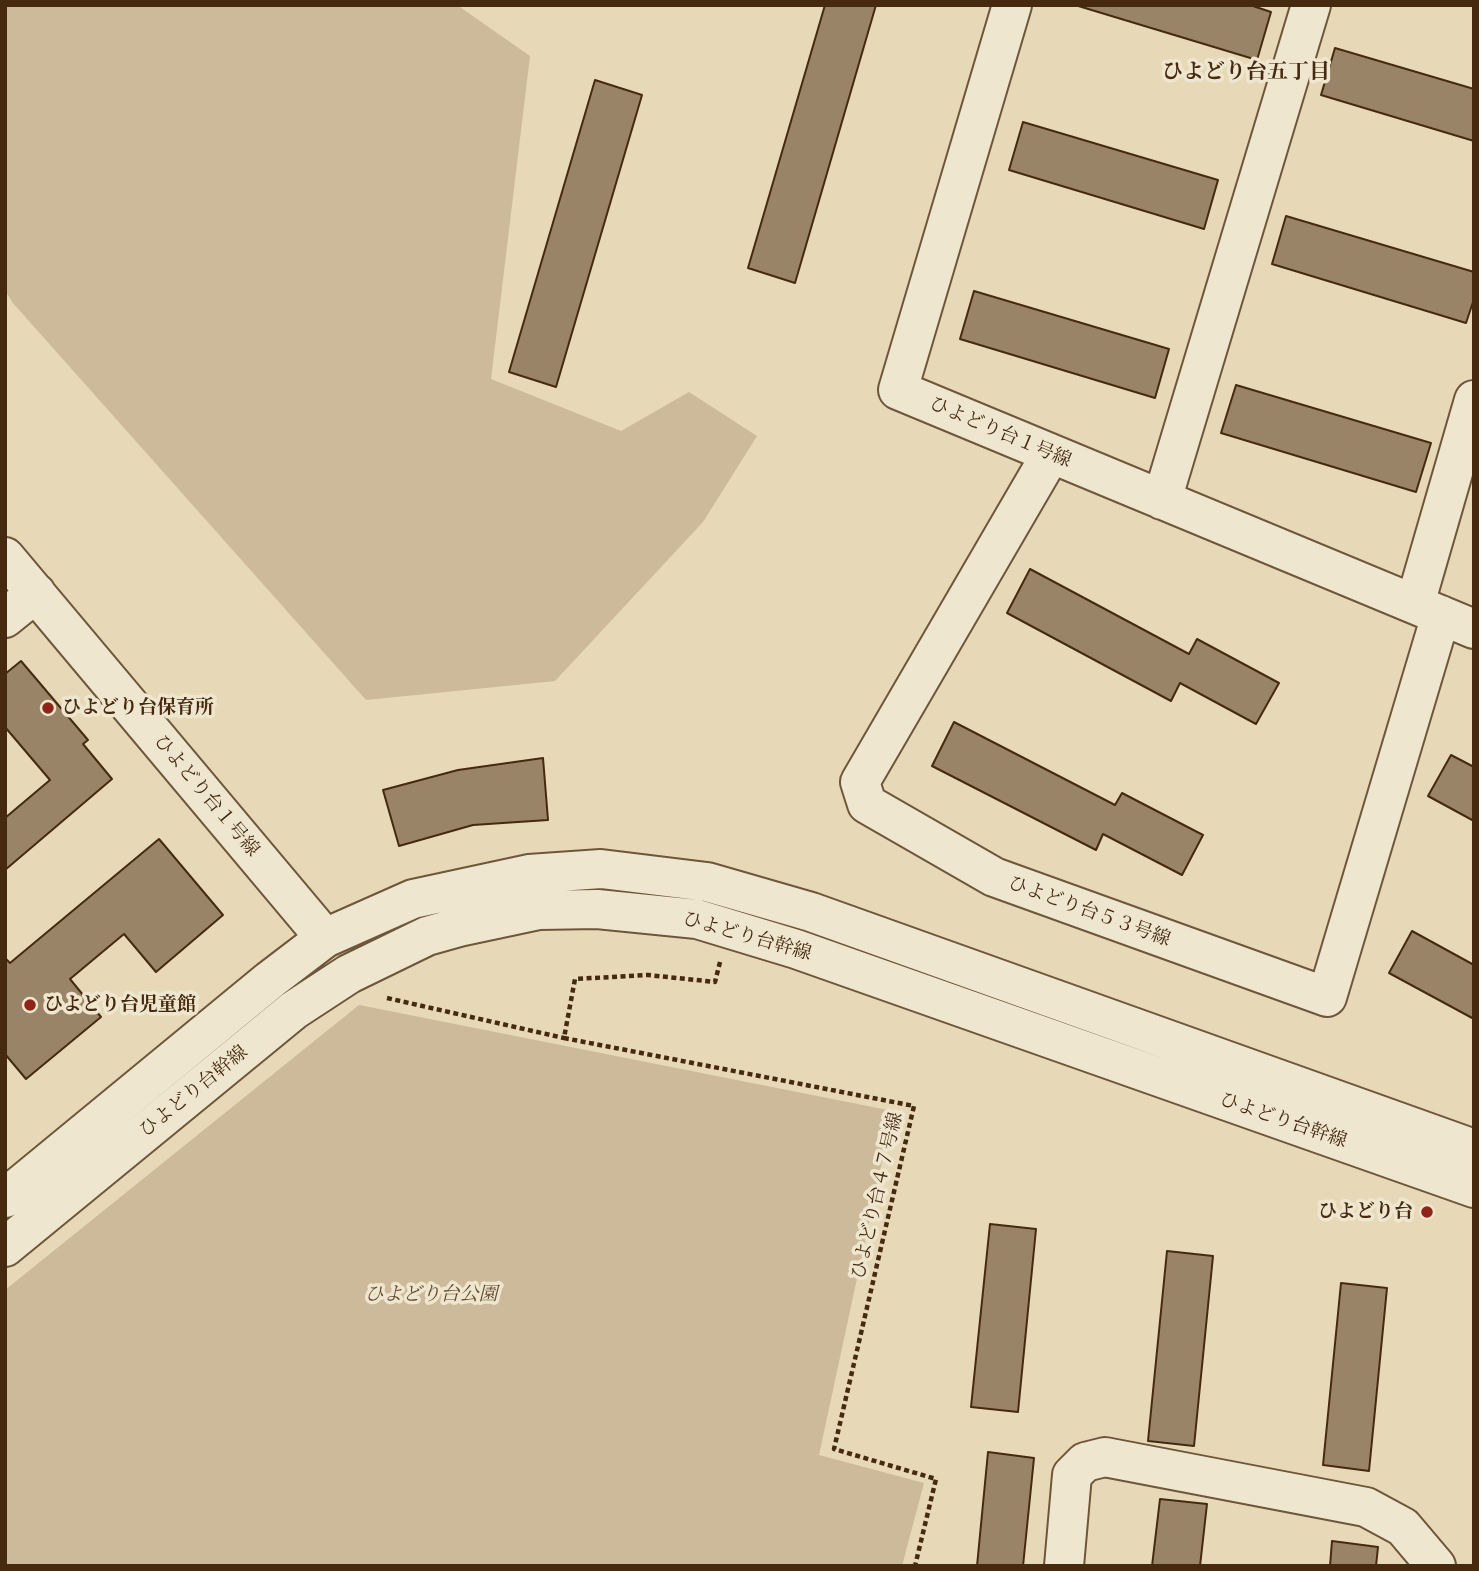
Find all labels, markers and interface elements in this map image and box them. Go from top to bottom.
district label: ひよどり台五丁目 [1162,60,1330,86]
street label: ひよどり台１号線 [926,393,1074,473]
place label: ひよどり台保育所 [62,697,214,719]
marker: ひよどり台保育所 [40,700,56,716]
street label: ひよどり台１号線 [148,730,264,862]
street label: ひよどり台５３号線 [1005,872,1173,952]
street label: ひよどり台幹線 [680,908,814,966]
place label: ひよどり台児童館 [44,994,196,1016]
marker: ひよどり台児童館 [22,997,38,1013]
street label: ひよどり台幹線 [135,1041,253,1143]
street label: ひよどり台幹線 [1216,1089,1350,1153]
street label: ひよどり台４７号線 [848,1110,908,1282]
place label: ひよどり台 [1318,1201,1413,1223]
marker: ひよどり台 [1419,1204,1435,1220]
park label: ひよどり台公園 [365,1284,497,1306]

